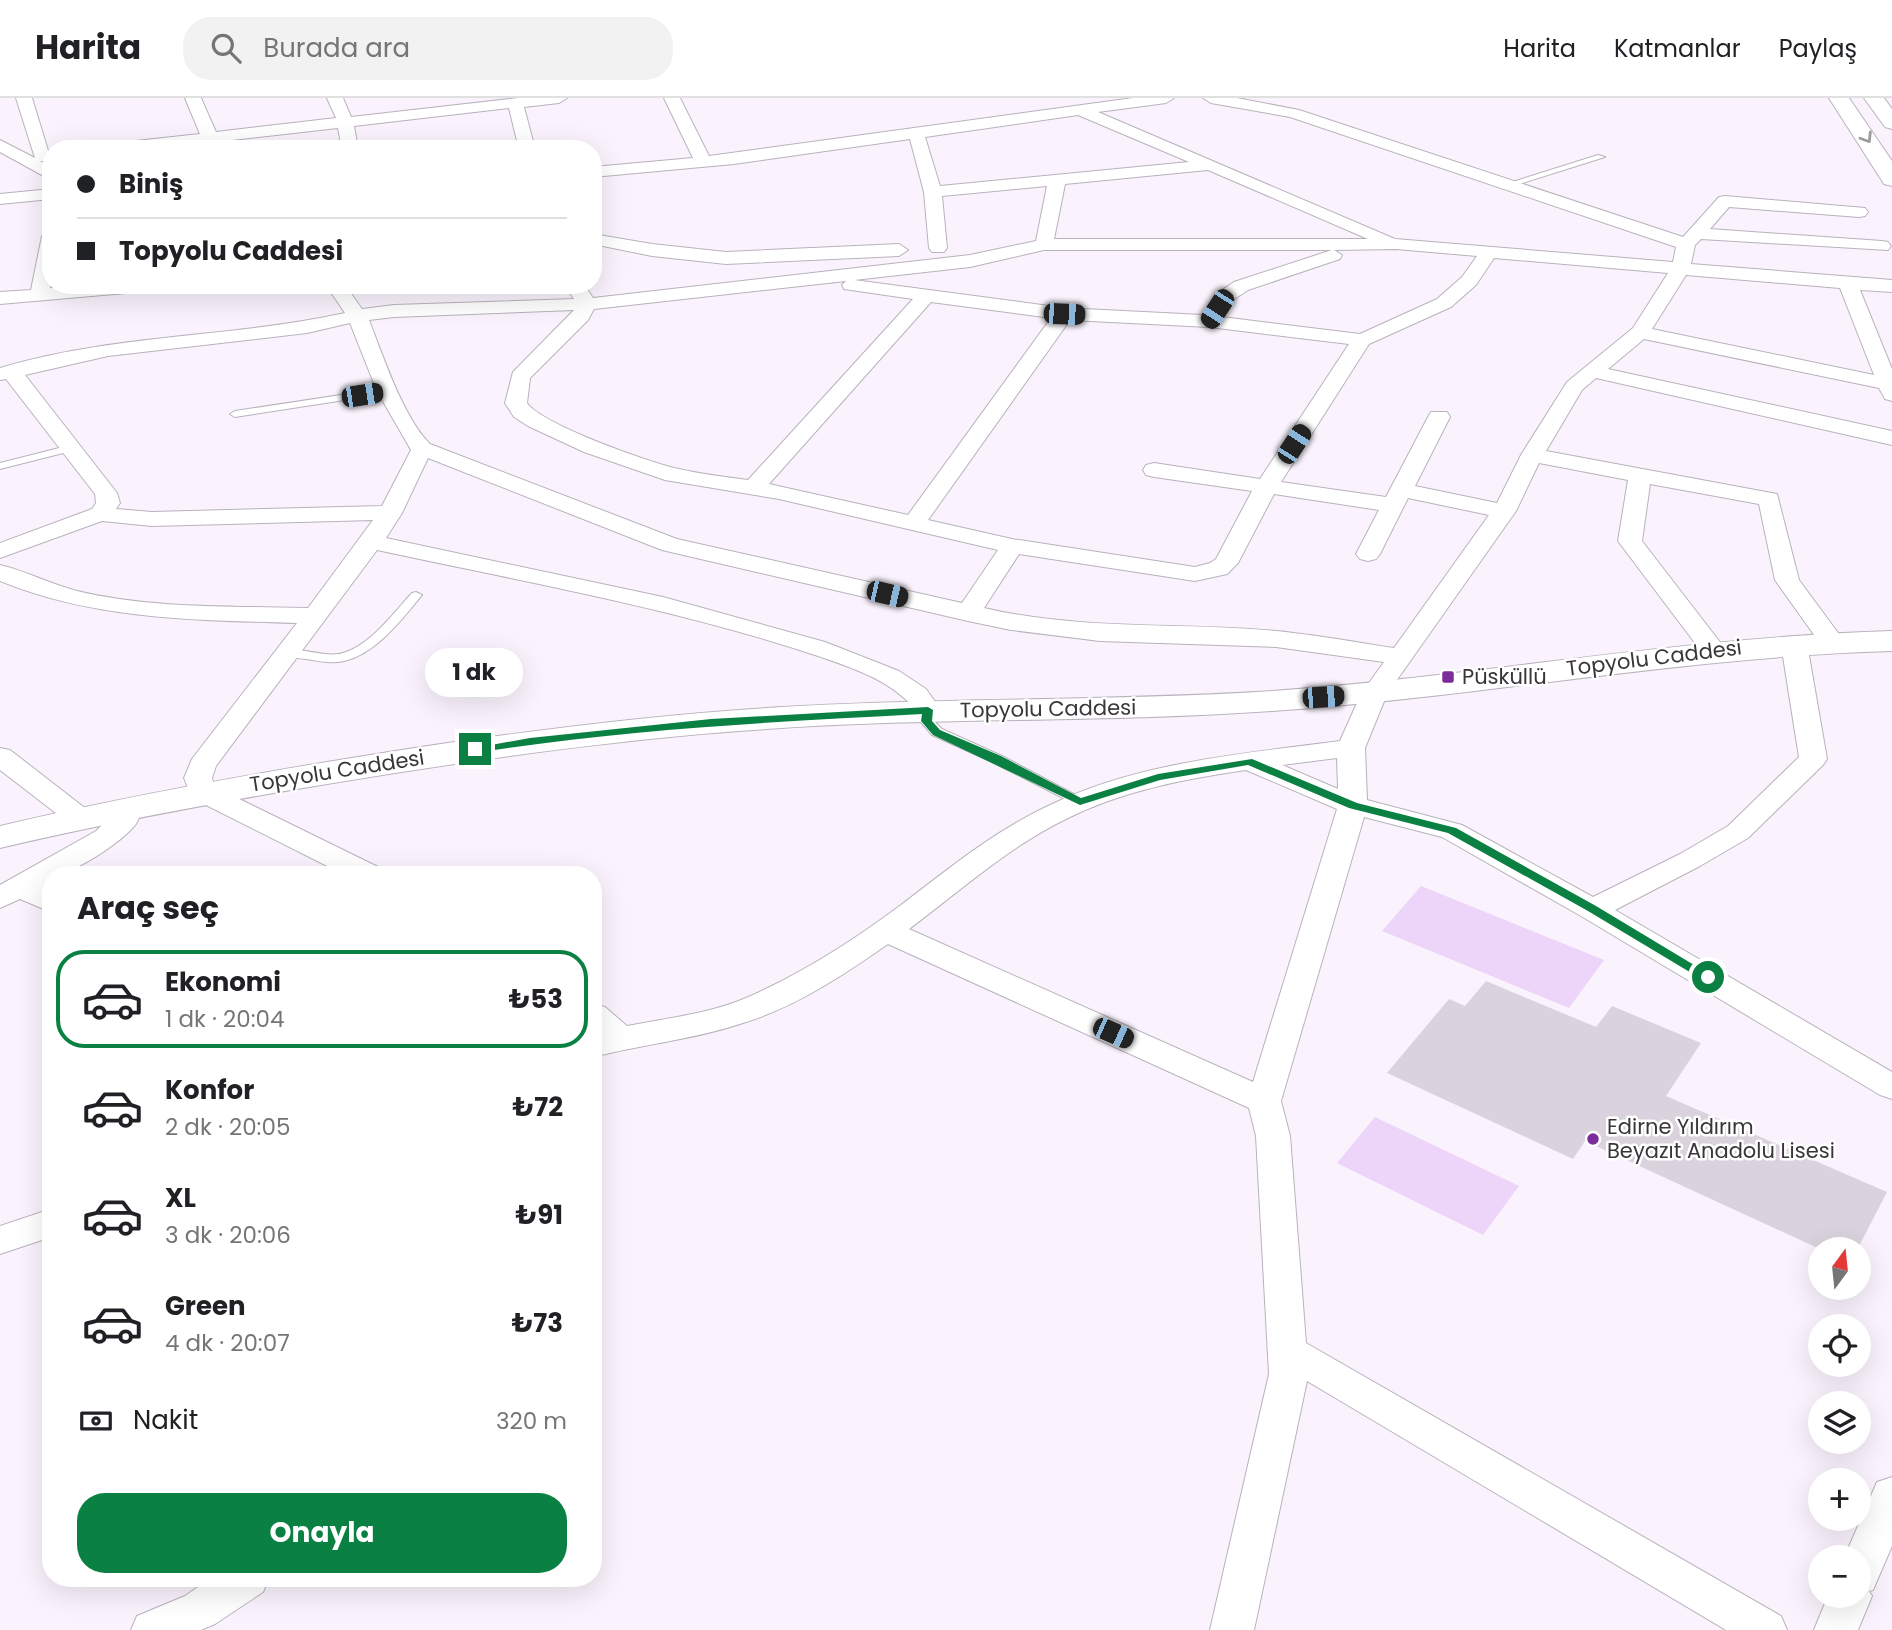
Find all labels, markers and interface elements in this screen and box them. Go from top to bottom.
search box [183,17,673,80]
text: Harita [35,24,141,71]
icon: search [207,29,245,67]
text: Burada ara [263,30,410,66]
text: Harita [1503,32,1576,65]
text: Katmanlar [1614,32,1741,65]
text: Paylaş [1779,32,1857,65]
one-way arrow [1859,130,1872,143]
text: Biniş [119,166,184,202]
text: Topyolu Caddesi [119,233,343,269]
car [1197,286,1238,332]
car [1043,303,1086,325]
car [340,381,385,409]
car [1274,421,1315,467]
car [865,579,910,609]
street label: Topyolu Caddesi [1565,632,1743,683]
callout: 1 dk [426,648,524,696]
text: 1 dk [452,656,496,688]
place label: Püsküllü [1462,662,1547,691]
marker: Püsküllü [1440,669,1456,685]
car [1302,685,1345,709]
street label: Topyolu Caddesi [960,692,1136,725]
route end [459,733,491,765]
street label: Topyolu Caddesi [248,742,426,799]
text: Araç seç [77,885,219,930]
route start [1692,961,1724,993]
text: Ekonomi [165,964,281,1000]
icon: car [81,968,144,1031]
text: ₺53 [509,981,563,1017]
text: 1 dk · 20:04 [165,1003,285,1035]
car [1090,1015,1137,1051]
text: Konfor [165,1072,254,1108]
icon: car [81,1076,144,1139]
text: ₺72 [513,1089,563,1125]
text: 2 dk · 20:05 [165,1111,290,1143]
place label: Edirne Yıldırım Beyazıt Anadolu Lisesi [1607,1112,1835,1165]
marker: Edirne Yıldırım Beyazıt Anadolu Lisesi [1585,1131,1601,1147]
text: XL [165,1180,196,1216]
icon: car [81,1184,144,1247]
text: ₺91 [516,1197,563,1233]
text: 3 dk · 20:06 [165,1219,291,1251]
north arrow [1808,1237,1871,1300]
map controls [1808,1237,1871,1608]
text: Green [165,1288,246,1324]
icon: car [81,1292,144,1355]
text: ₺73 [512,1305,563,1341]
button: locate [1808,1314,1871,1377]
text: 4 dk · 20:07 [165,1327,290,1359]
button: layers [1808,1391,1871,1454]
icon: cash [77,1402,115,1440]
text: Nakit [133,1402,198,1438]
text: 320 m [496,1405,567,1437]
button: + [1808,1468,1871,1531]
button: Onayla [77,1493,567,1573]
button: − [1808,1545,1871,1608]

